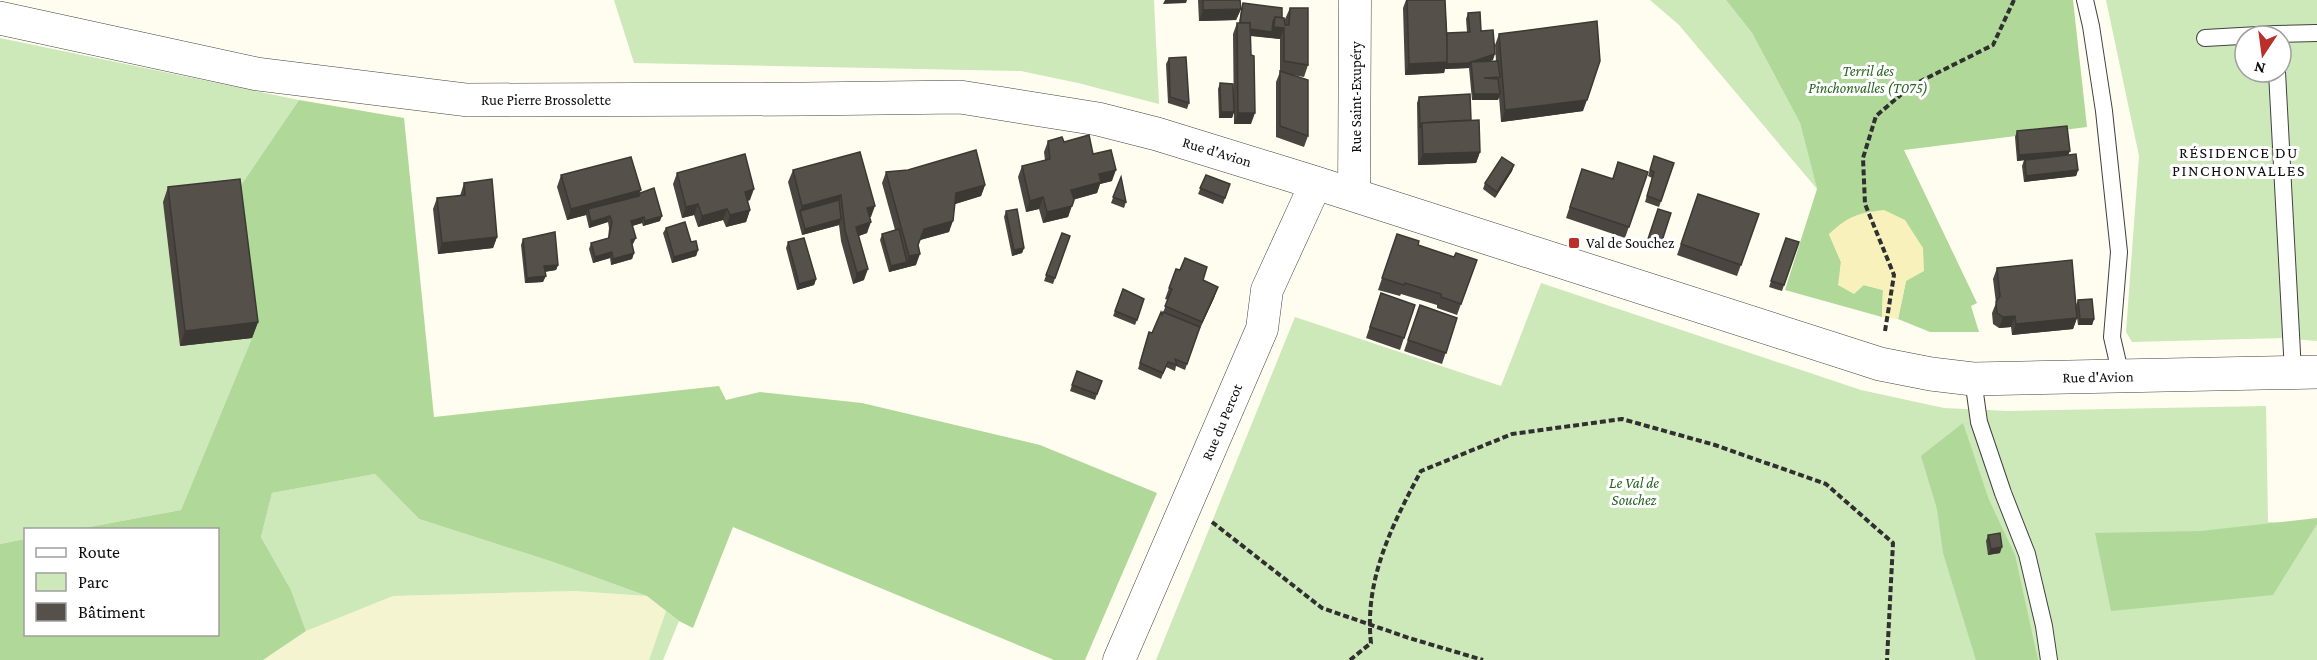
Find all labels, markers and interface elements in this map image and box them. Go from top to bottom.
north arrow [2233,24,2293,84]
street label: Rue Saint-Exupéry [1348,41,1365,153]
text: N [2252,59,2267,78]
park label: Terril des Pinchonvalles (T075) [1808,63,1928,97]
street label: Rue Pierre Brossolette [481,92,611,108]
street label: Rue d'Avion [1181,134,1253,170]
district label: RÉSIDENCE DU PINCHONVALLES [2172,144,2306,179]
place label: Val de Souchez [1586,235,1674,251]
marker: Val de Souchez [1567,236,1581,250]
street label: Rue d'Avion [2062,368,2134,386]
street label: Rue du Percot [1199,380,1246,463]
park label: Le Val de Souchez [1609,475,1659,508]
legend [24,528,219,636]
text: Route [78,542,120,562]
text: Parc [78,572,109,592]
text: Bâtiment [78,602,146,622]

